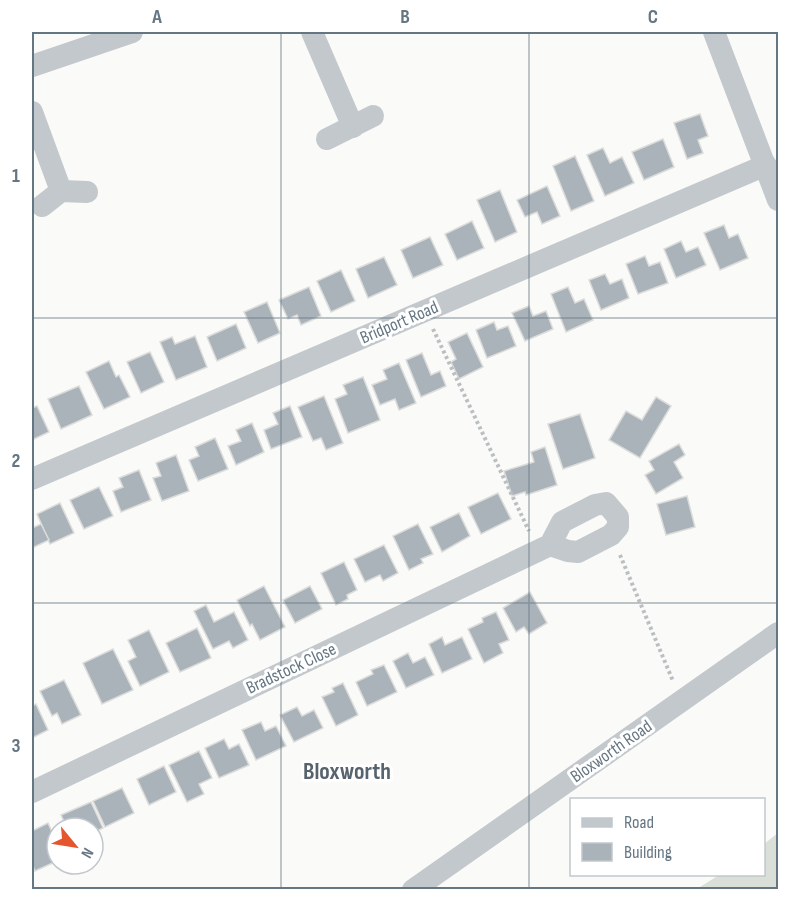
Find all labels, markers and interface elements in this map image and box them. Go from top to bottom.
text: A [151,5,162,29]
text: B [400,5,410,29]
text: C [648,5,658,29]
text: 1 [12,164,20,188]
street label: Bridport Road [357,297,441,348]
text: 2 [12,449,20,473]
street label: Bradstock Close [243,638,340,698]
street label: Bloxworth Road [567,716,656,787]
text: 3 [12,734,21,758]
district label: Bloxworth [303,757,391,786]
legend [570,798,765,876]
text: Road [624,812,654,833]
north arrow [45,816,105,876]
text: Building [624,842,672,863]
text: N [76,844,97,861]

